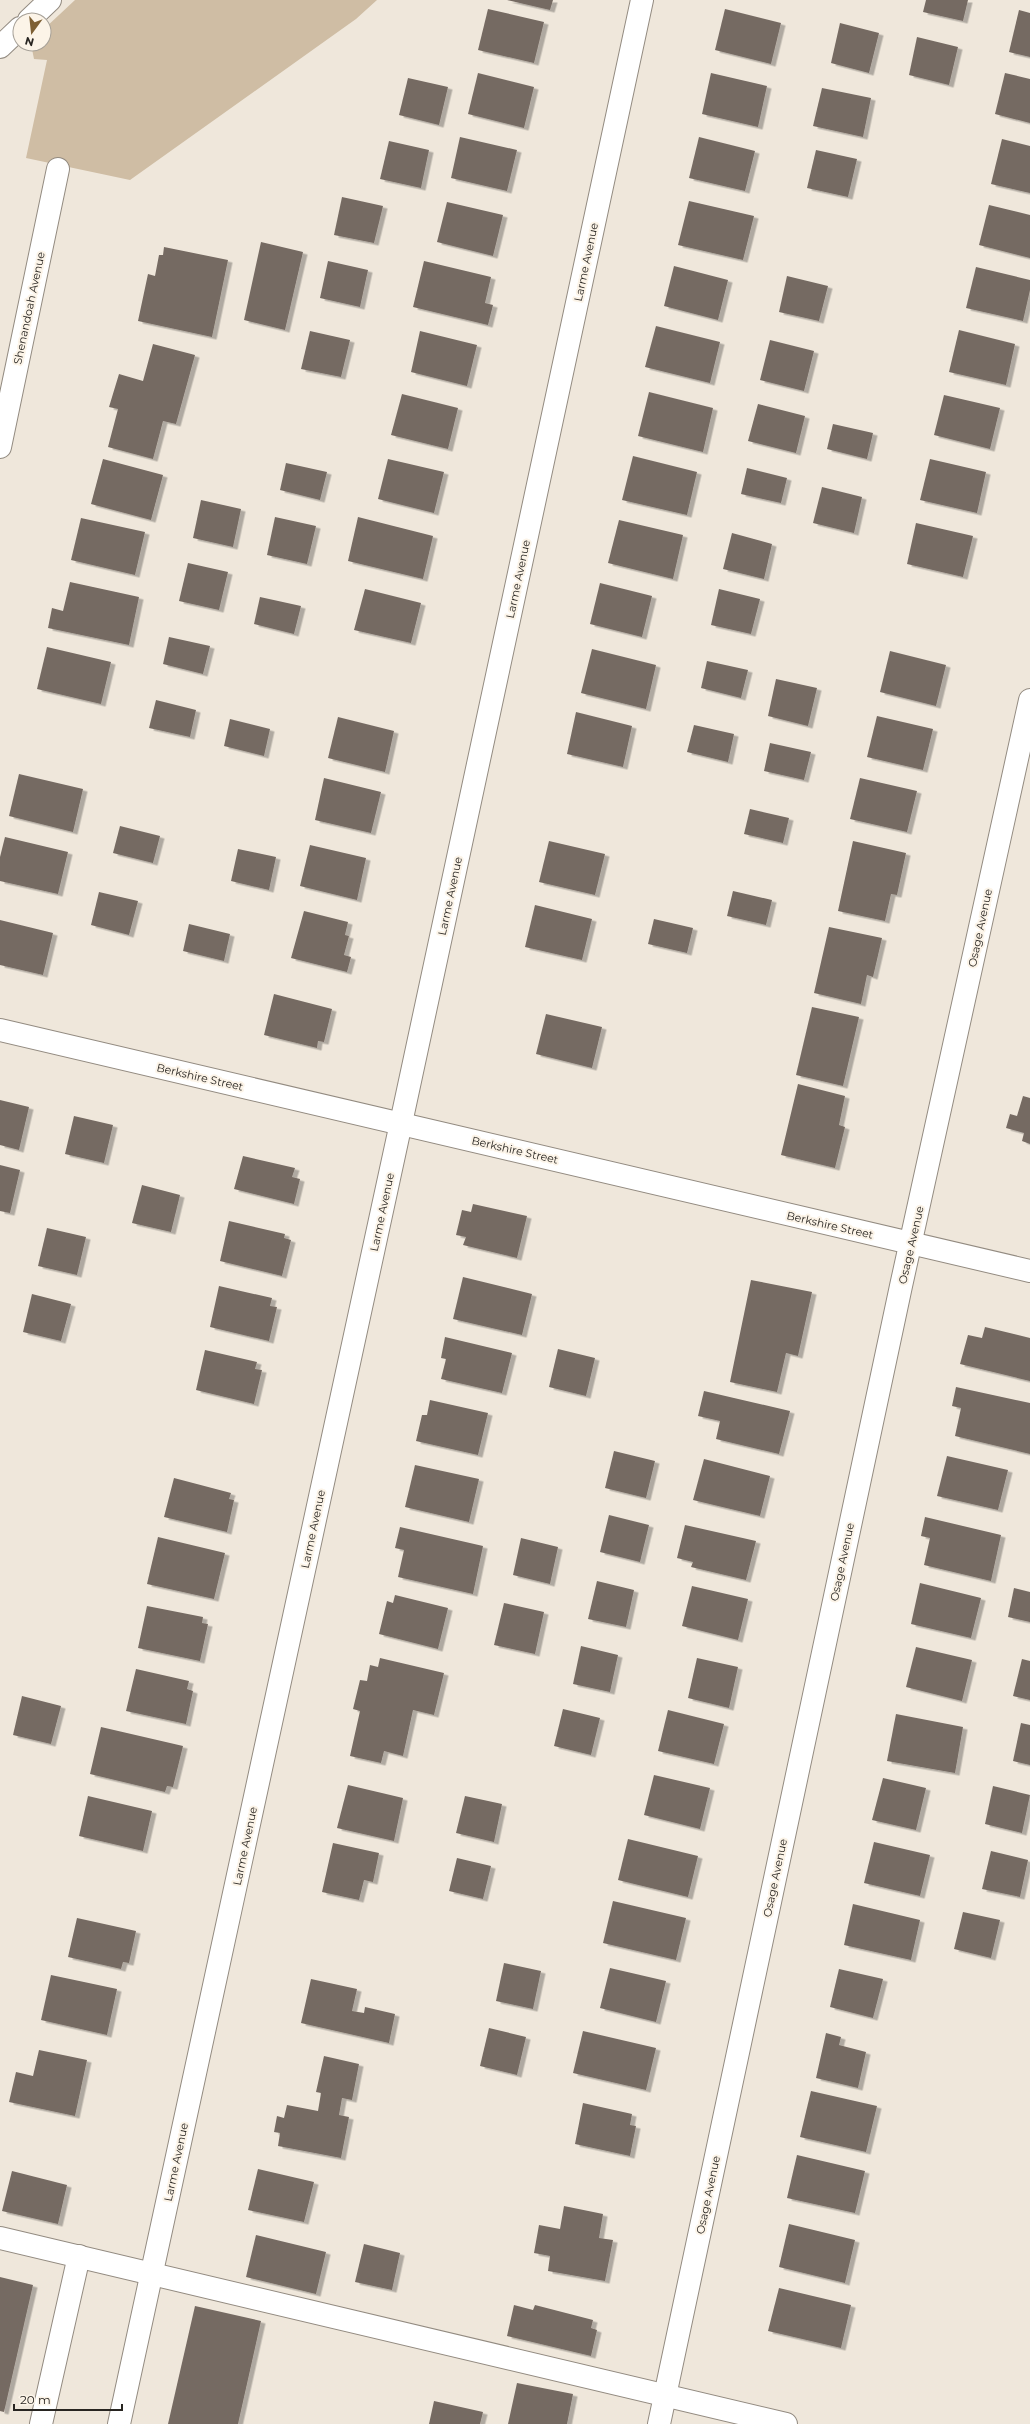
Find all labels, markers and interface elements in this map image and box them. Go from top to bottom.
north arrow [12,12,52,52]
text: N [23,34,36,50]
street label: Larme Avenue [571,221,601,303]
street label: Shenandoah Avenue [10,250,48,366]
street label: Larme Avenue [503,538,533,620]
street label: Larme Avenue [435,855,465,937]
street label: Osage Avenue [965,887,995,968]
street label: Berkshire Street [155,1060,245,1094]
street label: Berkshire Street [470,1133,560,1167]
street label: Larme Avenue [367,1171,397,1253]
street label: Osage Avenue [895,1204,927,1285]
street label: Berkshire Street [785,1208,875,1242]
street label: Larme Avenue [298,1488,328,1570]
street label: Osage Avenue [827,1521,857,1602]
street label: Larme Avenue [230,1805,260,1887]
street label: Osage Avenue [760,1837,790,1918]
street label: Larme Avenue [161,2121,191,2203]
street label: Osage Avenue [693,2154,723,2235]
scale bar [14,2386,122,2412]
text: 20 m [20,2392,51,2407]

